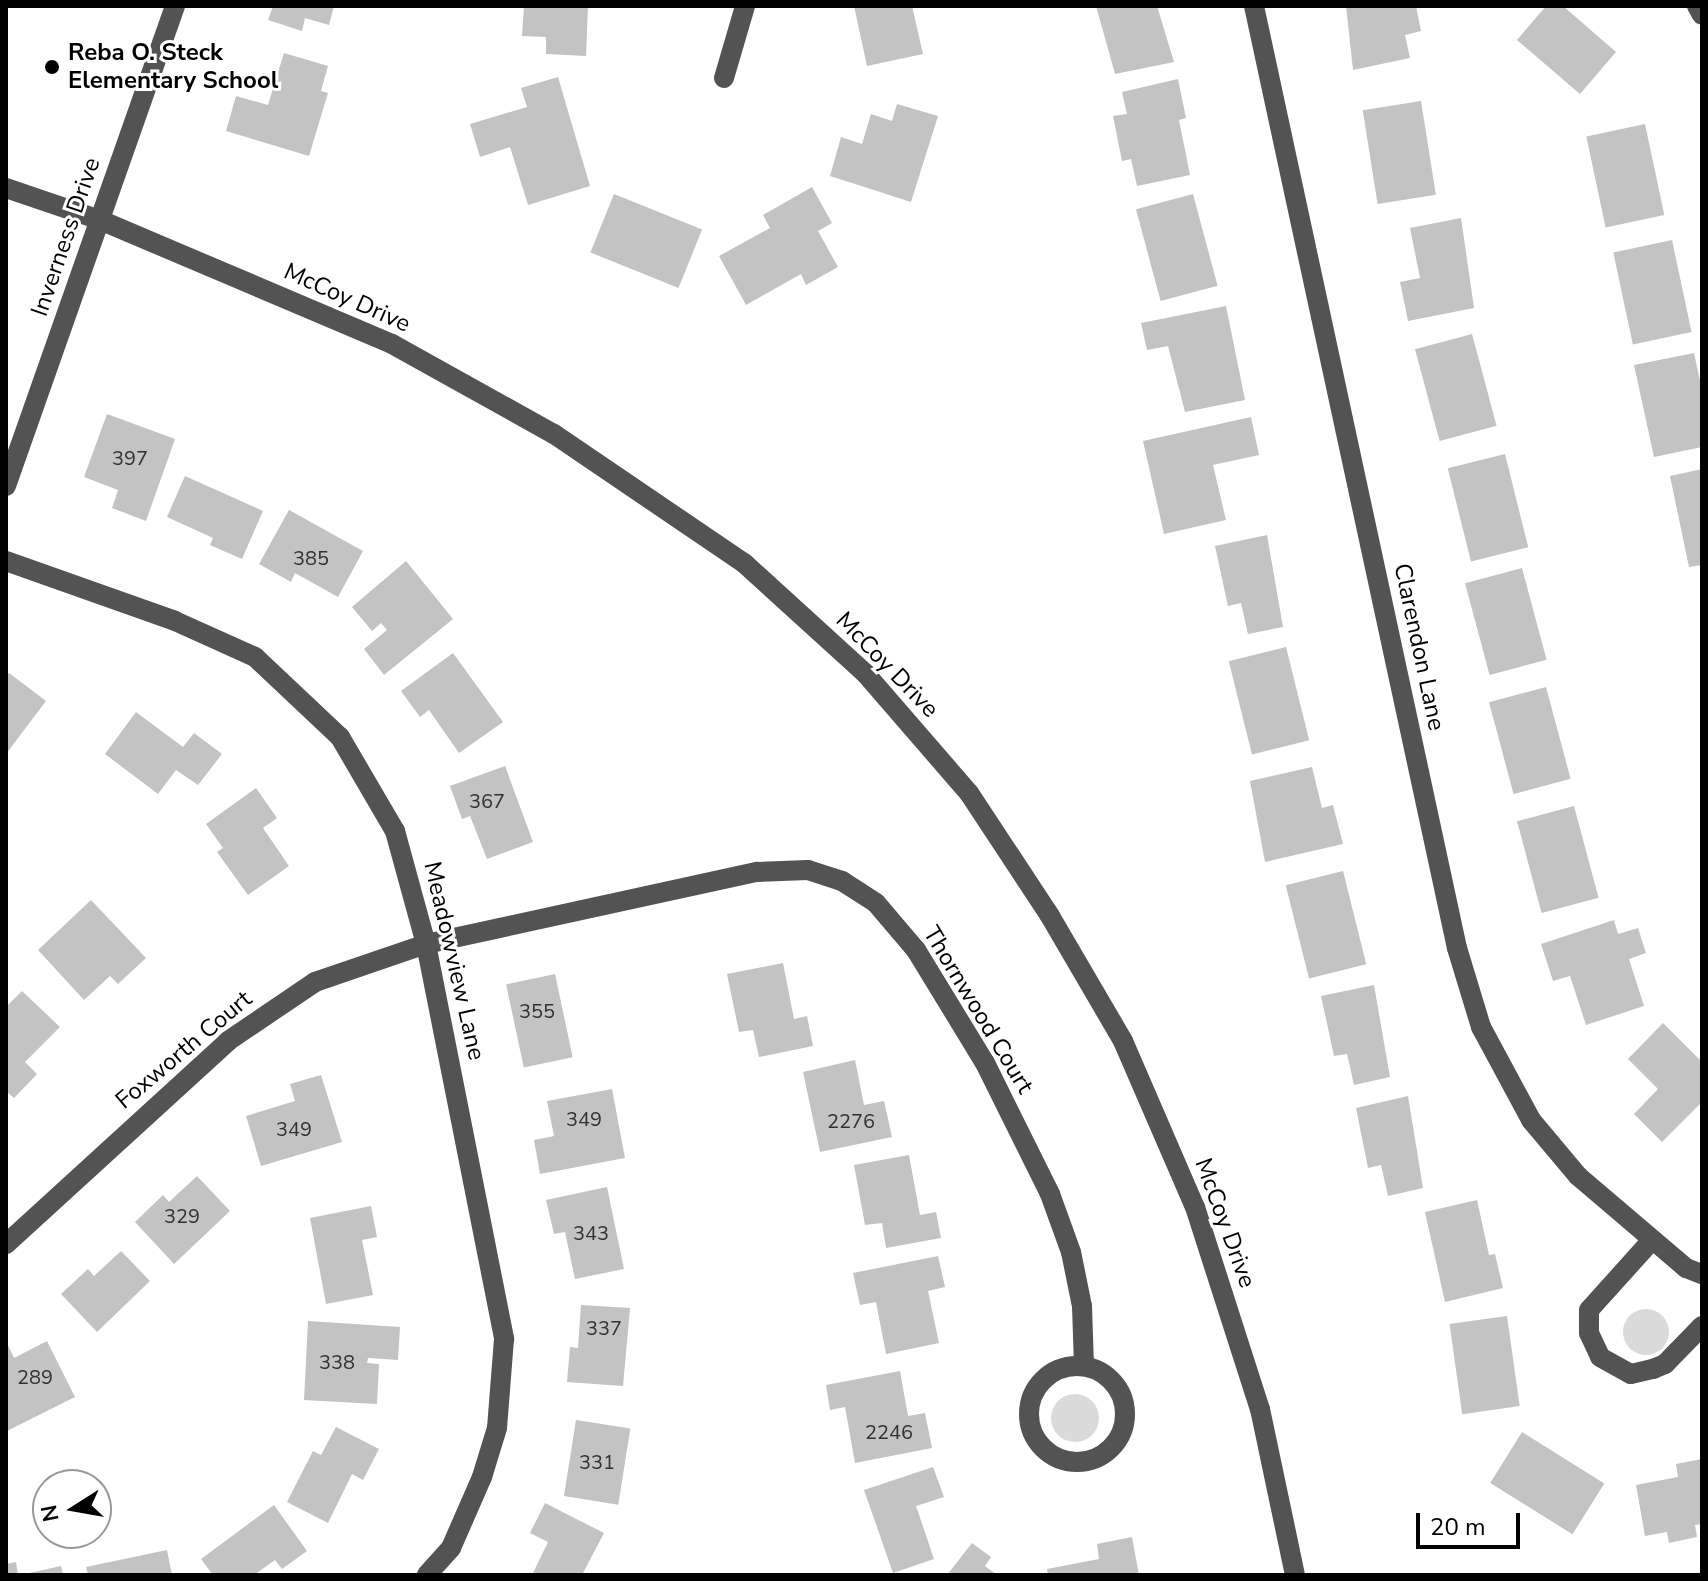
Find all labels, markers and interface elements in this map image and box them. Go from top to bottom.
place label: Reba O. Steck Elementary School [68,39,278,95]
marker: Reba O. Steck Elementary School [43,58,61,76]
street label: Inverness Drive [25,154,107,320]
street label: McCoy Drive [279,257,415,339]
house number: 397 [112,446,148,470]
house number: 385 [293,546,329,570]
street label: Clarendon Lane [1387,561,1451,733]
street label: McCoy Drive [830,606,944,724]
house number: 367 [469,789,505,813]
street label: Meadowview Lane [417,859,491,1063]
street label: Thornwood Court [917,921,1039,1099]
street label: Foxworth Court [110,985,258,1115]
house number: 355 [519,999,555,1023]
house number: 349 [566,1107,602,1131]
house number: 2276 [827,1109,875,1133]
house number: 349 [276,1117,312,1141]
street label: McCoy Drive [1188,1154,1262,1292]
house number: 329 [164,1204,200,1228]
house number: 343 [573,1221,609,1245]
house number: 337 [586,1316,622,1340]
house number: 338 [319,1350,355,1374]
house number: 289 [17,1365,53,1389]
house number: 2246 [865,1420,913,1444]
house number: 331 [579,1450,615,1474]
north arrow [32,1469,112,1549]
scale bar [1420,1497,1524,1547]
text: N [34,1502,67,1524]
text: 20 m [1430,1511,1486,1543]

